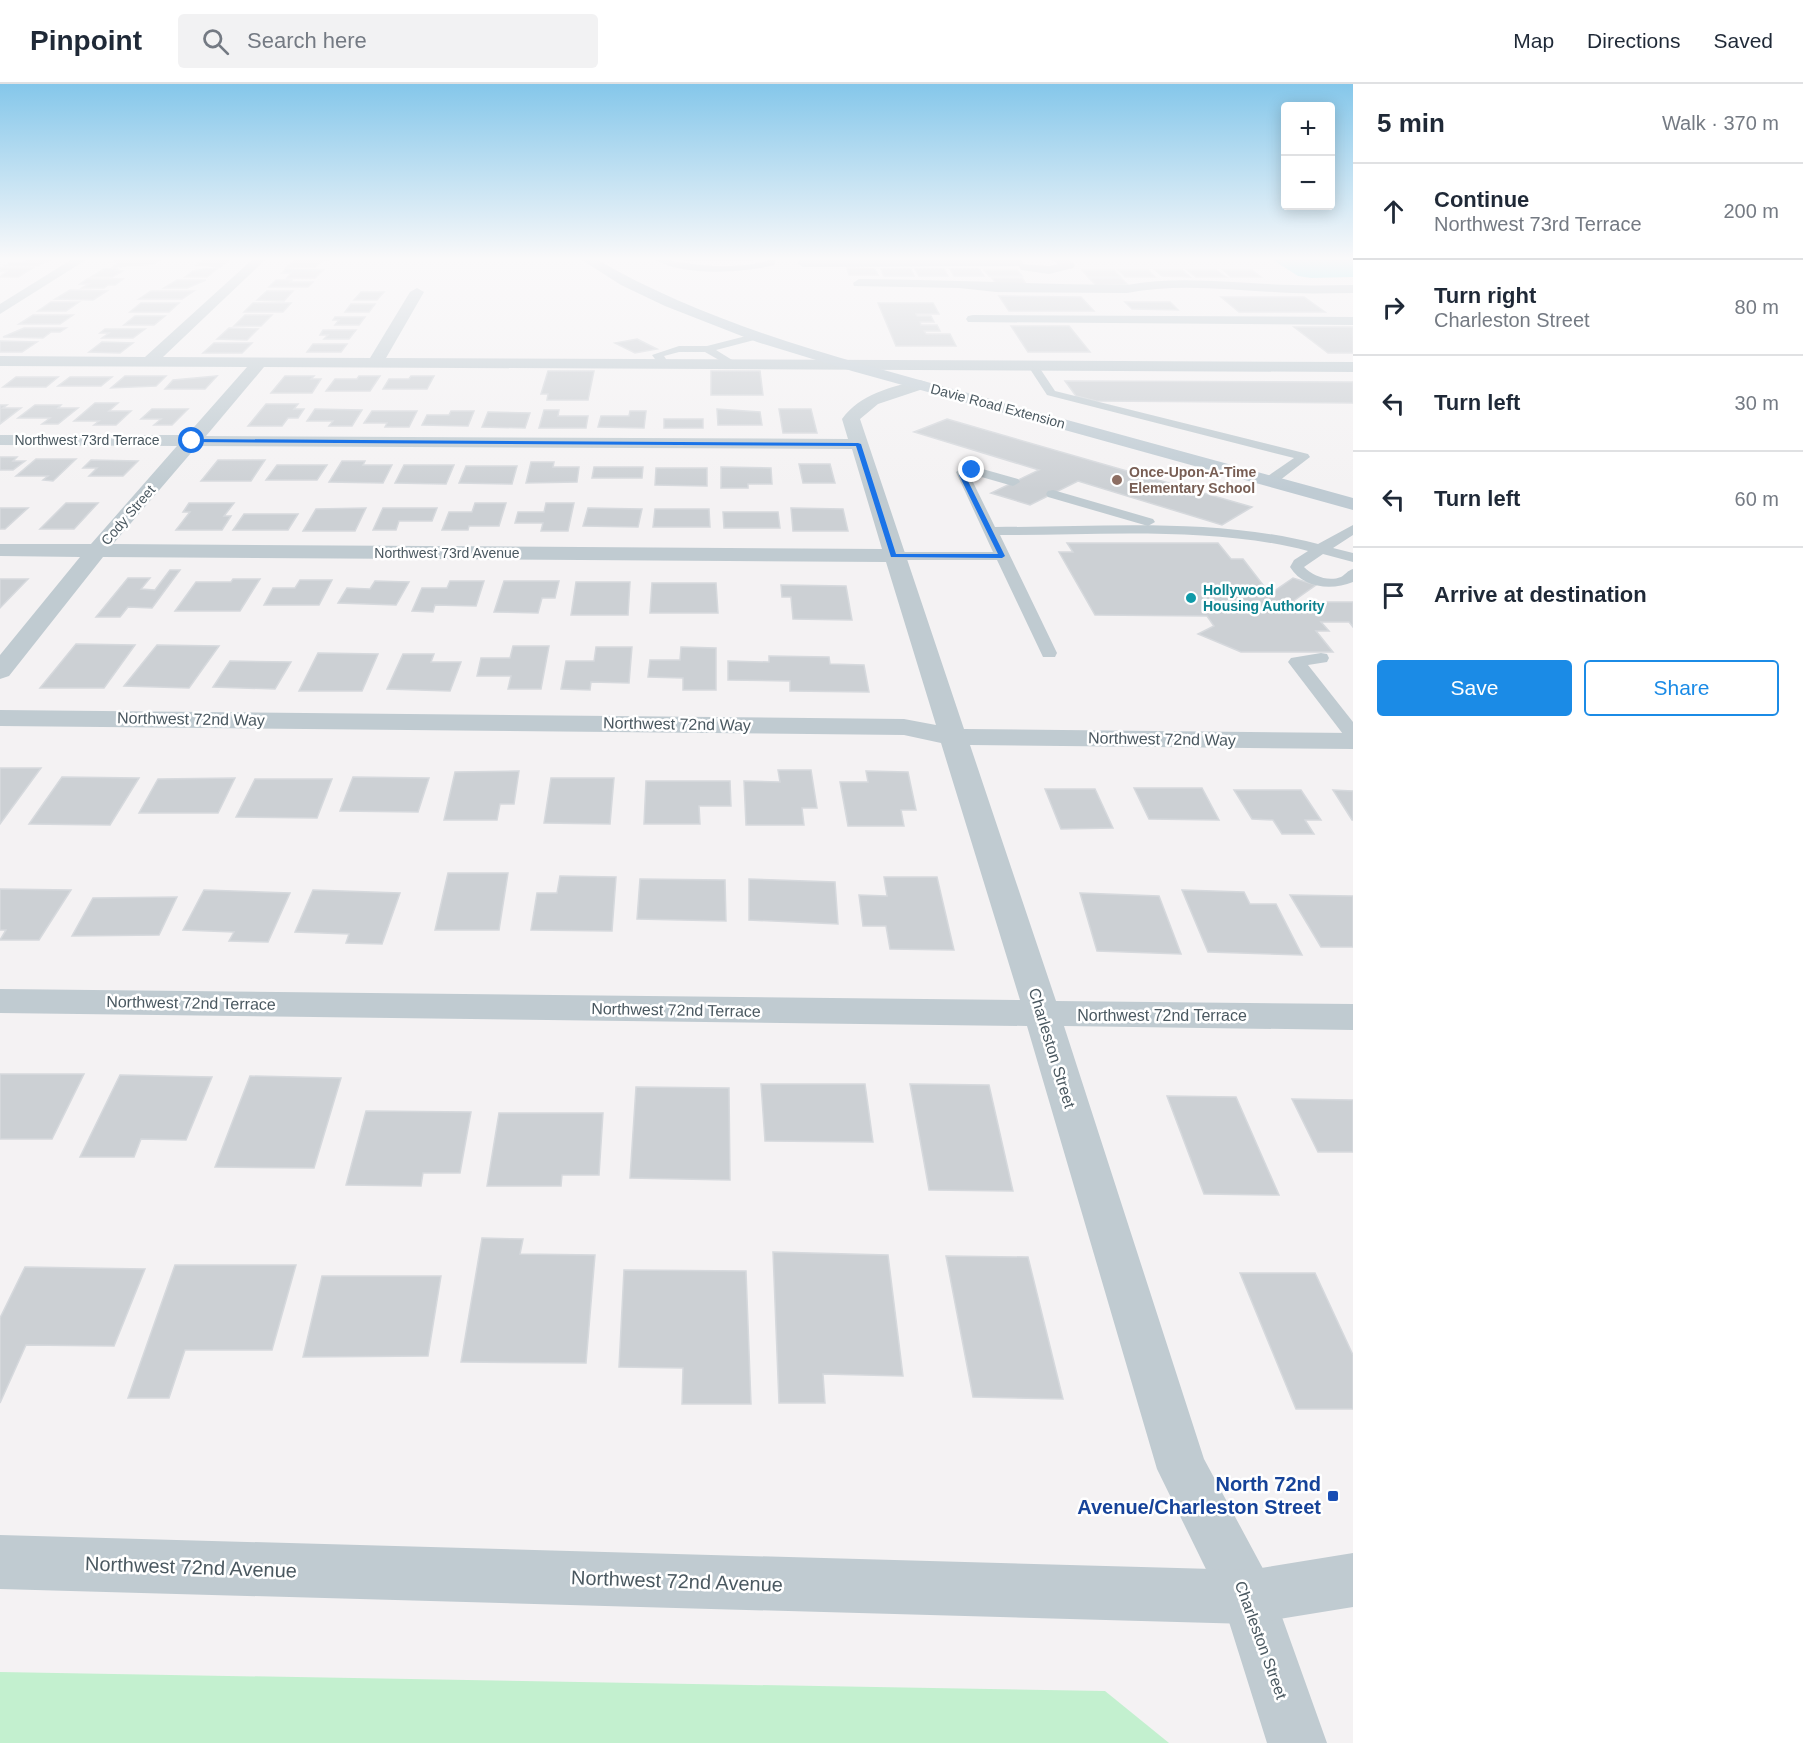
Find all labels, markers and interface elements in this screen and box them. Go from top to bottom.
search box [178,14,598,68]
text: Pinpoint [30,25,142,56]
icon: search [199,25,232,58]
text: Search here [247,28,367,53]
text: Map [1513,29,1554,52]
text: Directions [1587,29,1680,52]
text: Saved [1713,29,1773,52]
map controls [1281,102,1335,210]
button: + [1281,102,1335,156]
text: 5 min [1377,108,1445,138]
text: Walk · 370 m [1662,112,1779,134]
button: − [1281,156,1335,210]
text: Continue [1434,187,1529,212]
icon: ahead [1377,195,1410,228]
text: 200 m [1723,200,1779,222]
text: Northwest 73rd Terrace [1434,213,1642,235]
text: Turn right [1434,283,1536,308]
icon: right [1377,291,1410,324]
text: 80 m [1735,296,1779,318]
text: Charleston Street [1434,309,1590,331]
street label: Davie Road Extension [929,380,1067,432]
icon: left [1377,387,1410,420]
text: Turn left [1434,390,1520,415]
text: 30 m [1735,392,1779,414]
route start [178,427,204,453]
street label: Northwest 73rd Terrace [14,432,160,448]
route end [958,456,984,482]
place label: Once-Upon-A-Time Elementary School [1129,464,1257,496]
marker: Once-Upon-A-Time Elementary School [1110,473,1124,487]
street label: Cody Street [98,482,158,548]
icon: left [1377,483,1410,516]
text: Turn left [1434,486,1520,511]
text: 60 m [1735,488,1779,510]
street label: Northwest 73rd Avenue [374,545,520,561]
icon: arrive [1377,579,1410,612]
place label: Hollywood Housing Authority [1203,582,1325,614]
text: Arrive at destination [1434,582,1647,607]
marker: Hollywood Housing Authority [1184,591,1198,605]
button: Save [1377,660,1572,716]
button: Share [1584,660,1779,716]
street label: Northwest 72nd Way [117,709,265,729]
street label: Northwest 72nd Way [603,714,751,734]
street label: Northwest 72nd Way [1088,729,1236,749]
street label: Charleston Street [1026,986,1078,1111]
street label: Northwest 72nd Terrace [106,993,276,1013]
street label: Northwest 72nd Terrace [591,1000,761,1020]
street label: Northwest 72nd Terrace [1077,1007,1247,1024]
place label: North 72nd Avenue/Charleston Street [1077,1473,1321,1518]
marker: North 72nd Avenue/Charleston Street [1326,1489,1340,1503]
street label: Northwest 72nd Avenue [85,1552,297,1582]
street label: Northwest 72nd Avenue [571,1566,783,1596]
street label: Charleston Street [1232,1579,1290,1702]

